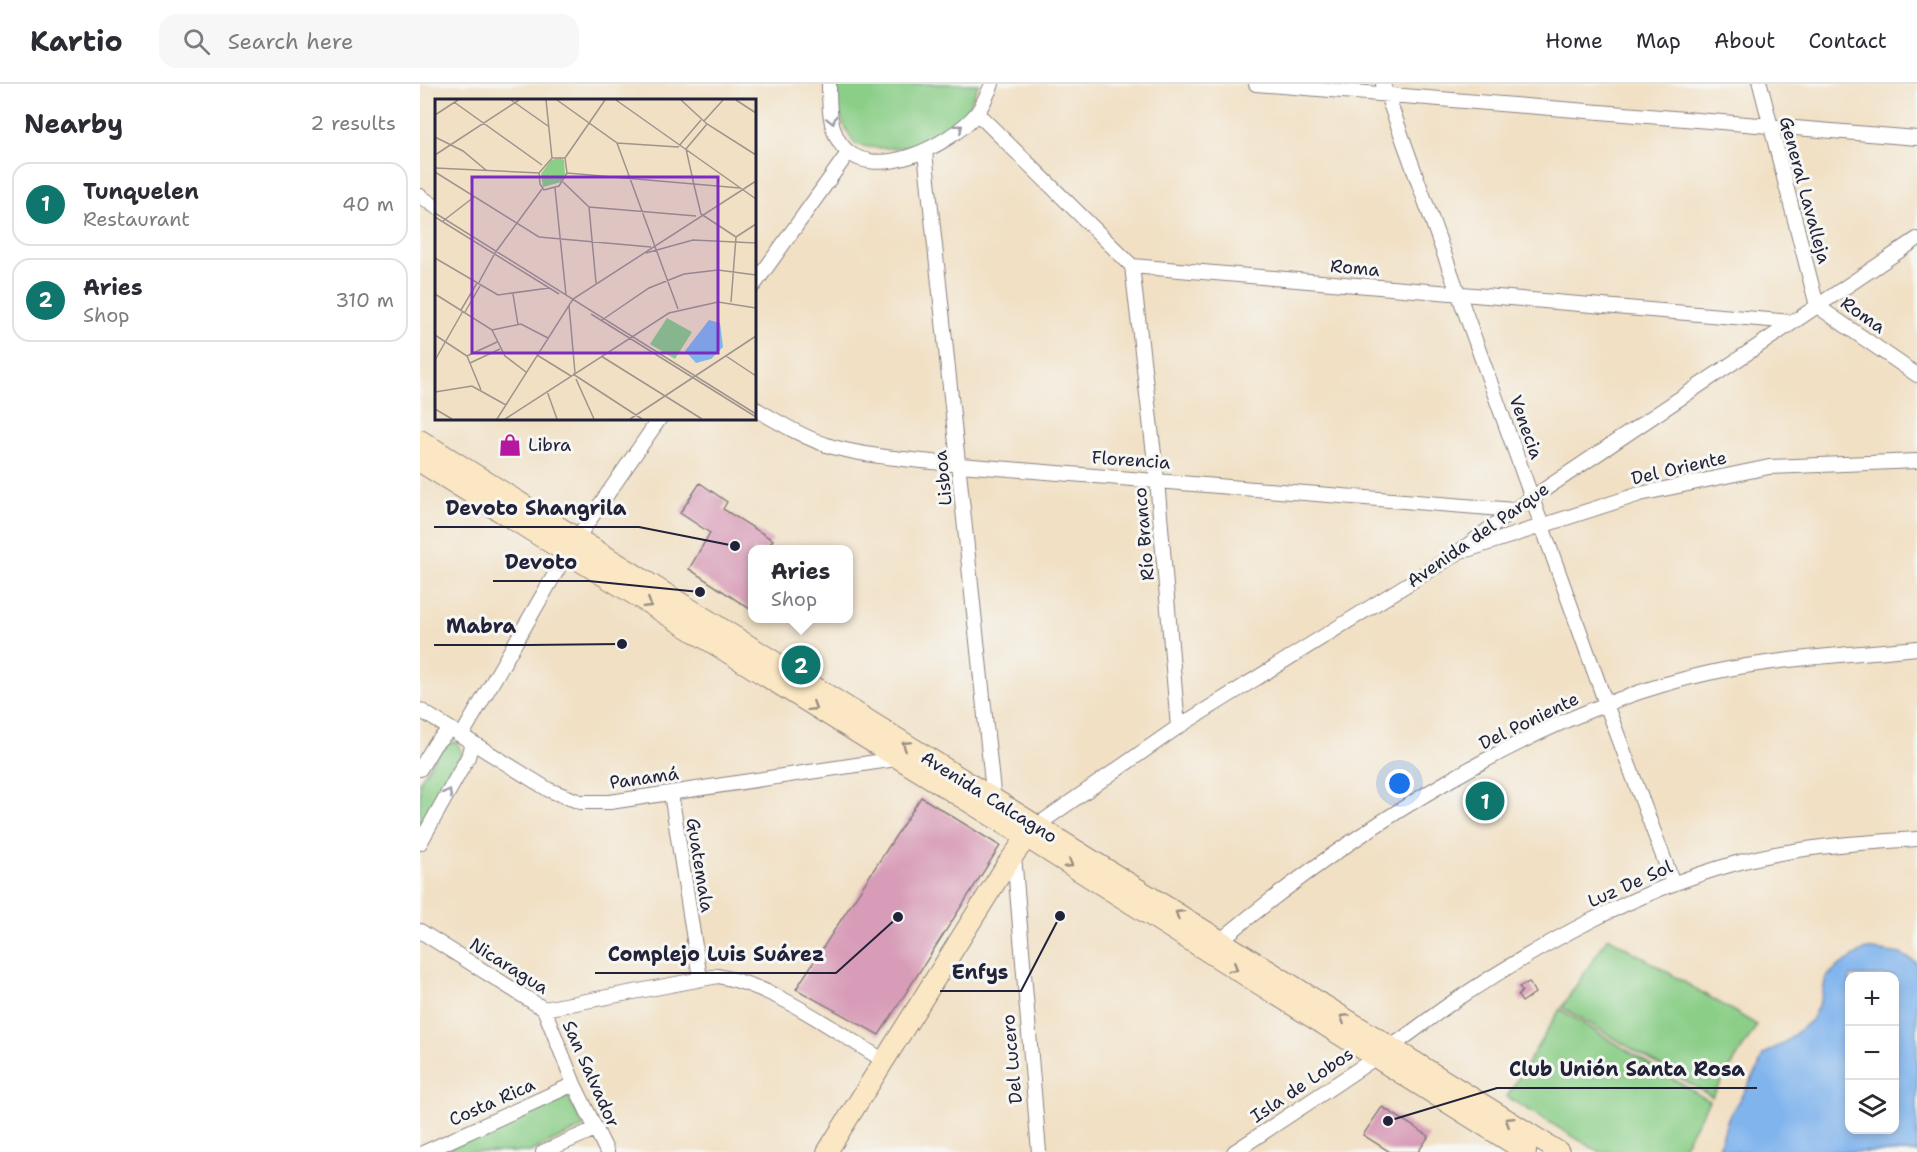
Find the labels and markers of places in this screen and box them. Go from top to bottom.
shop icon: Libra [497,432,523,458]
place label: Libra [528,433,571,457]
callout: Devoto Shangrila [434,489,639,527]
callout: Devoto [493,543,589,581]
callout: Mabra [434,607,528,645]
pin: 2 [782,642,820,688]
pin: 1 [1466,778,1504,824]
callout: Complejo Luis Suárez [595,935,836,973]
callout: Enfys [940,953,1021,991]
callout: Club Unión Santa Rosa [1497,1050,1757,1088]

